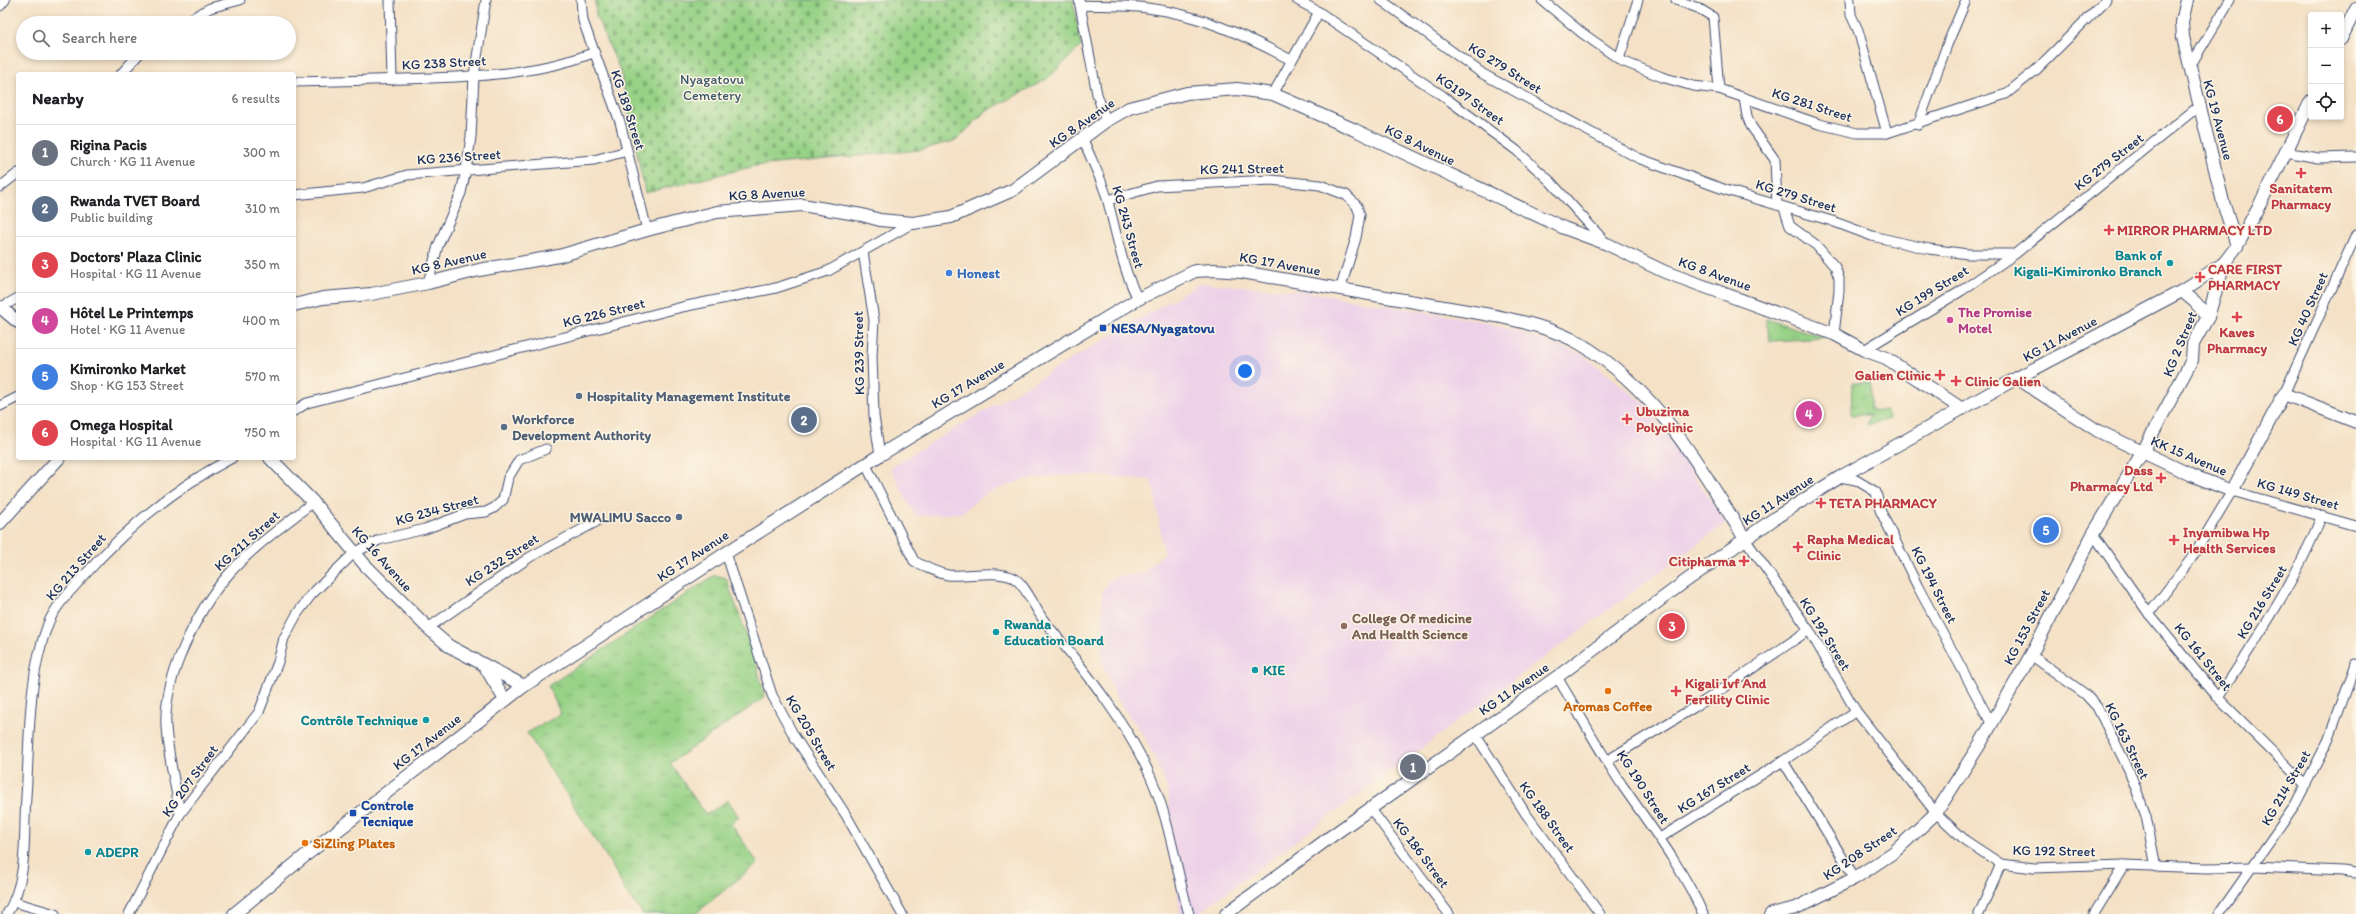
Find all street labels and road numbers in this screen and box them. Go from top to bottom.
street label: KG 279 Street [1465,39,1545,97]
street label: KG 238 Street [401,52,487,74]
street label: KG 189 Street [607,68,649,152]
street label: KG197 Street [1433,69,1507,129]
street label: KG 19 Avenue [2199,78,2237,162]
street label: KG 281 Street [1770,84,1854,126]
street label: KG 8 Avenue [1046,94,1118,152]
street label: KG 8 Avenue [1382,121,1458,169]
street label: KG 279 Street [2071,130,2147,194]
street label: KG 236 Street [416,146,502,168]
street label: KG 241 Street [1200,160,1284,178]
street label: KG 279 Street [1754,176,1838,216]
street label: KG 8 Avenue [728,184,806,204]
street label: KG 243 Street [1108,184,1148,270]
street label: KG 8 Avenue [410,245,488,279]
street label: KG 17 Avenue [1238,248,1322,280]
street label: KG 8 Avenue [1676,253,1754,295]
street label: KG 199 Street [1892,262,1972,320]
street label: KG 40 Street [2284,269,2332,349]
street label: KG 226 Street [561,295,647,331]
street label: KG 2 Street [2159,309,2201,379]
street label: KG 239 Street [850,311,868,395]
street label: KG 11 Avenue [2020,312,2100,366]
street label: KG 17 Avenue [928,355,1008,412]
street label: KK 15 Avenue [2148,432,2230,480]
street label: KG 11 Avenue [1739,470,1817,529]
street label: KG 149 Street [2255,474,2341,514]
street label: KG 234 Street [394,491,480,529]
street label: KG 211 Street [211,507,283,575]
street label: KG 16 Avenue [348,523,416,596]
street label: KG 17 Avenue [654,526,732,585]
street label: KG 213 Street [42,530,110,604]
street label: KG 232 Street [462,530,542,590]
street label: KG 194 Street [1907,544,1961,626]
street label: KG 216 Street [2233,562,2291,642]
street label: KG 153 Street [2000,586,2054,668]
street label: KG 192 Street [1796,594,1854,674]
street label: KG 161 Street [2170,620,2236,694]
street label: KG 11 Avenue [1476,658,1553,719]
street label: KG 205 Street [782,692,840,774]
street label: KG 163 Street [2101,700,2153,782]
street label: KG 17 Avenue [389,710,465,774]
street label: KG 207 Street [158,742,222,820]
street label: KG 190 Street [1613,747,1673,827]
street label: KG 214 Street [2258,747,2314,829]
street label: KG 167 Street [1674,759,1754,817]
street label: KG 188 Street [1516,778,1578,856]
street label: KG 186 Street [1389,815,1453,891]
street label: KG 208 Street [1820,822,1900,884]
street label: KG 192 Street [2012,842,2096,860]

